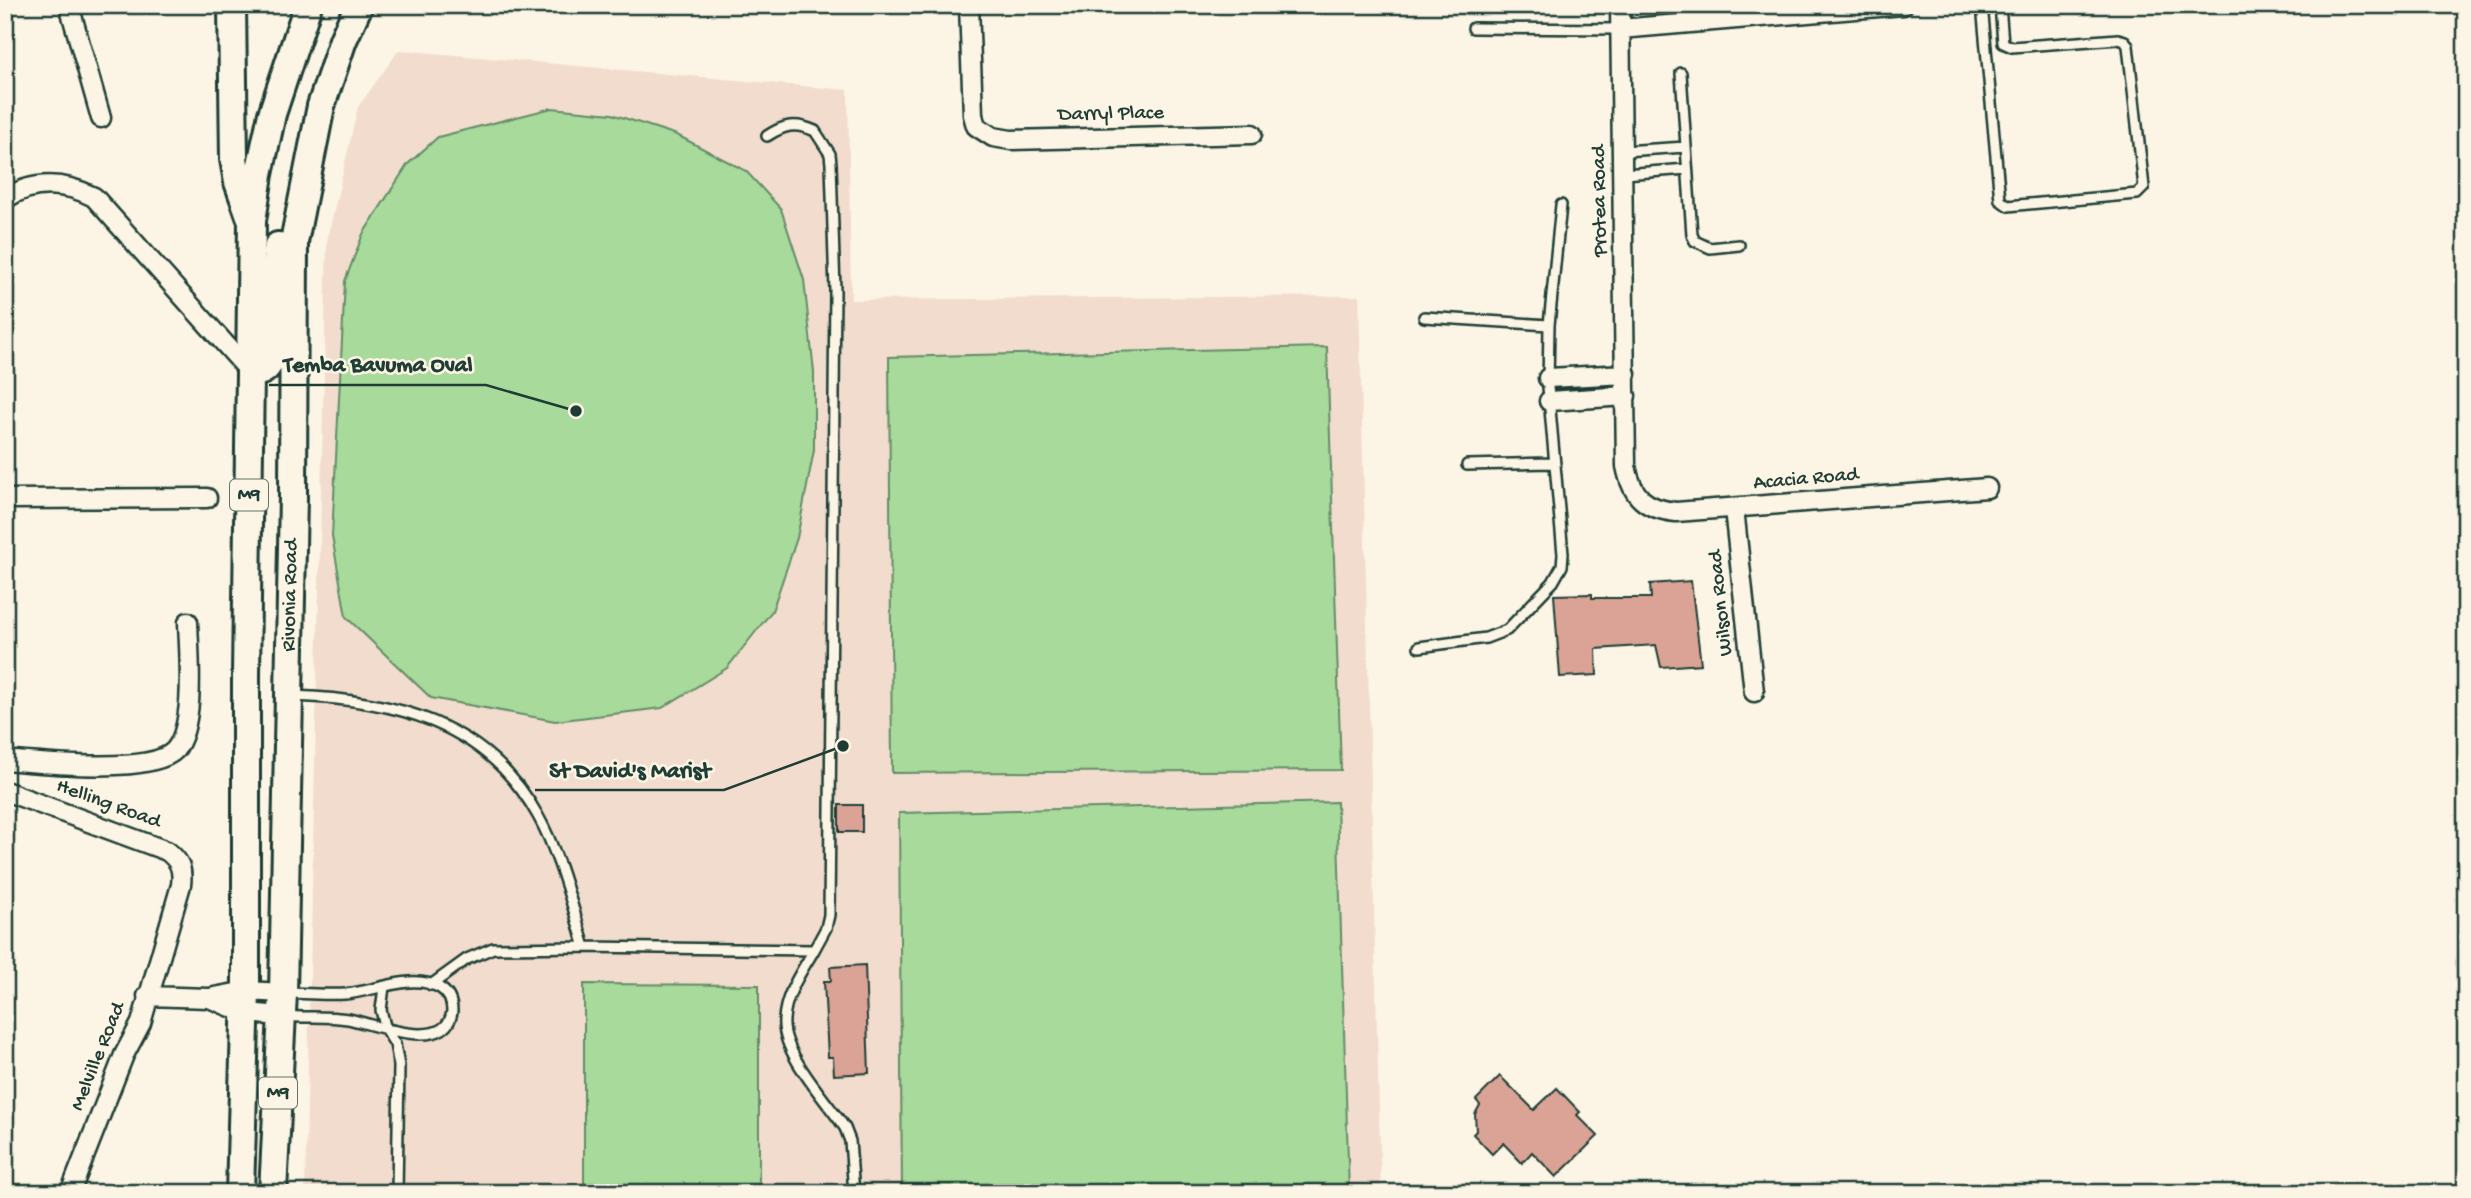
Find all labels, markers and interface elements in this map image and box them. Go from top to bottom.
street label: Darryl Place [1056,102,1165,128]
street label: Protea Road [1587,143,1614,258]
callout: Temba Bavuma Oval [269,341,486,385]
text: Temba Bavuma Oval [281,353,473,380]
street label: Acacia Road [1752,463,1861,497]
road number: M9 [230,480,268,510]
street label: Rivonia Road [277,537,305,652]
street label: Wilson Road [1704,547,1740,657]
callout: St David's Marist [535,746,724,790]
text: St David's Marist [549,759,713,786]
street label: Helling Road [52,775,165,836]
street label: Melville Road [66,998,133,1115]
road number: M9 [259,1078,297,1108]

